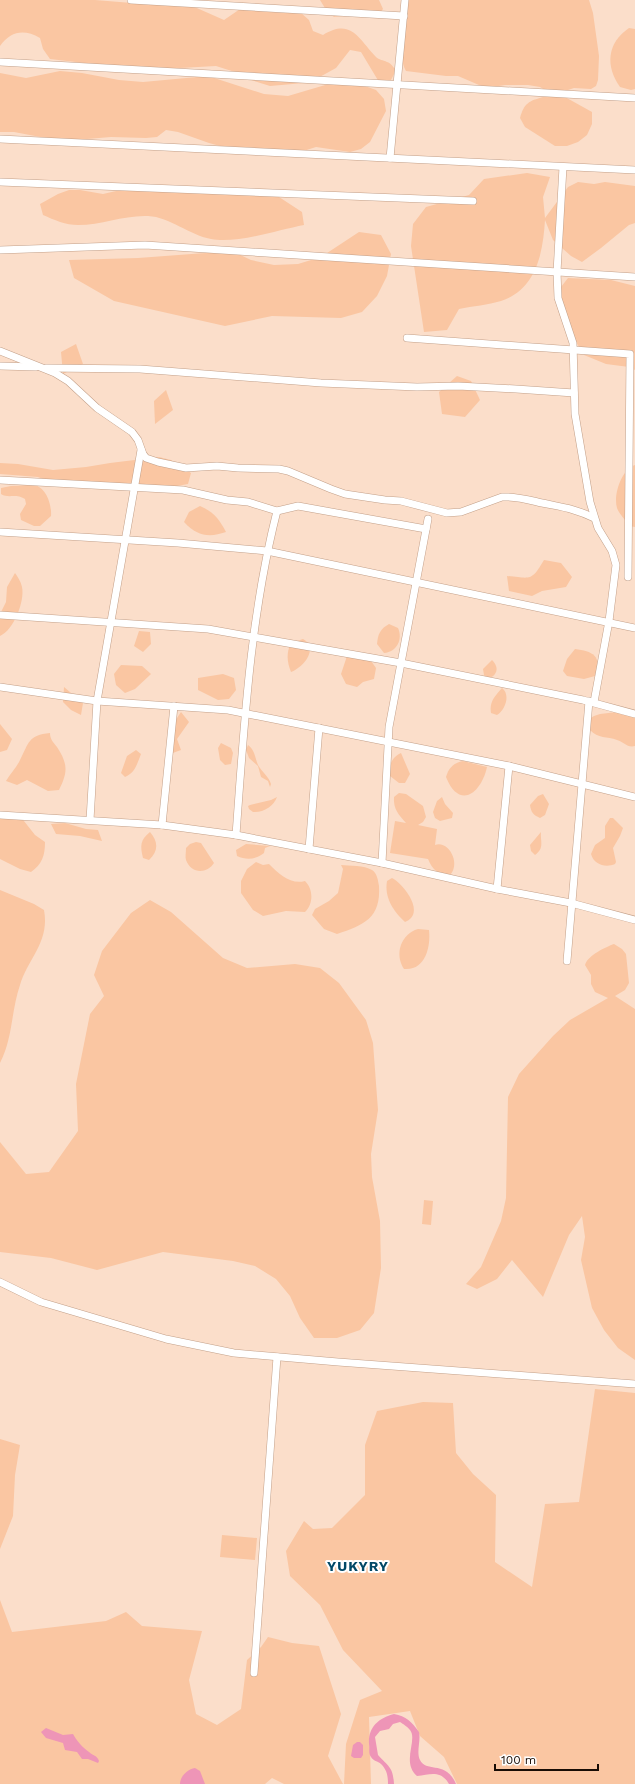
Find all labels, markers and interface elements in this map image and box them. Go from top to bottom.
district label: YUKYRY [327,1558,389,1574]
scale bar [495,1746,598,1772]
text: 100 m [501,1753,536,1767]

